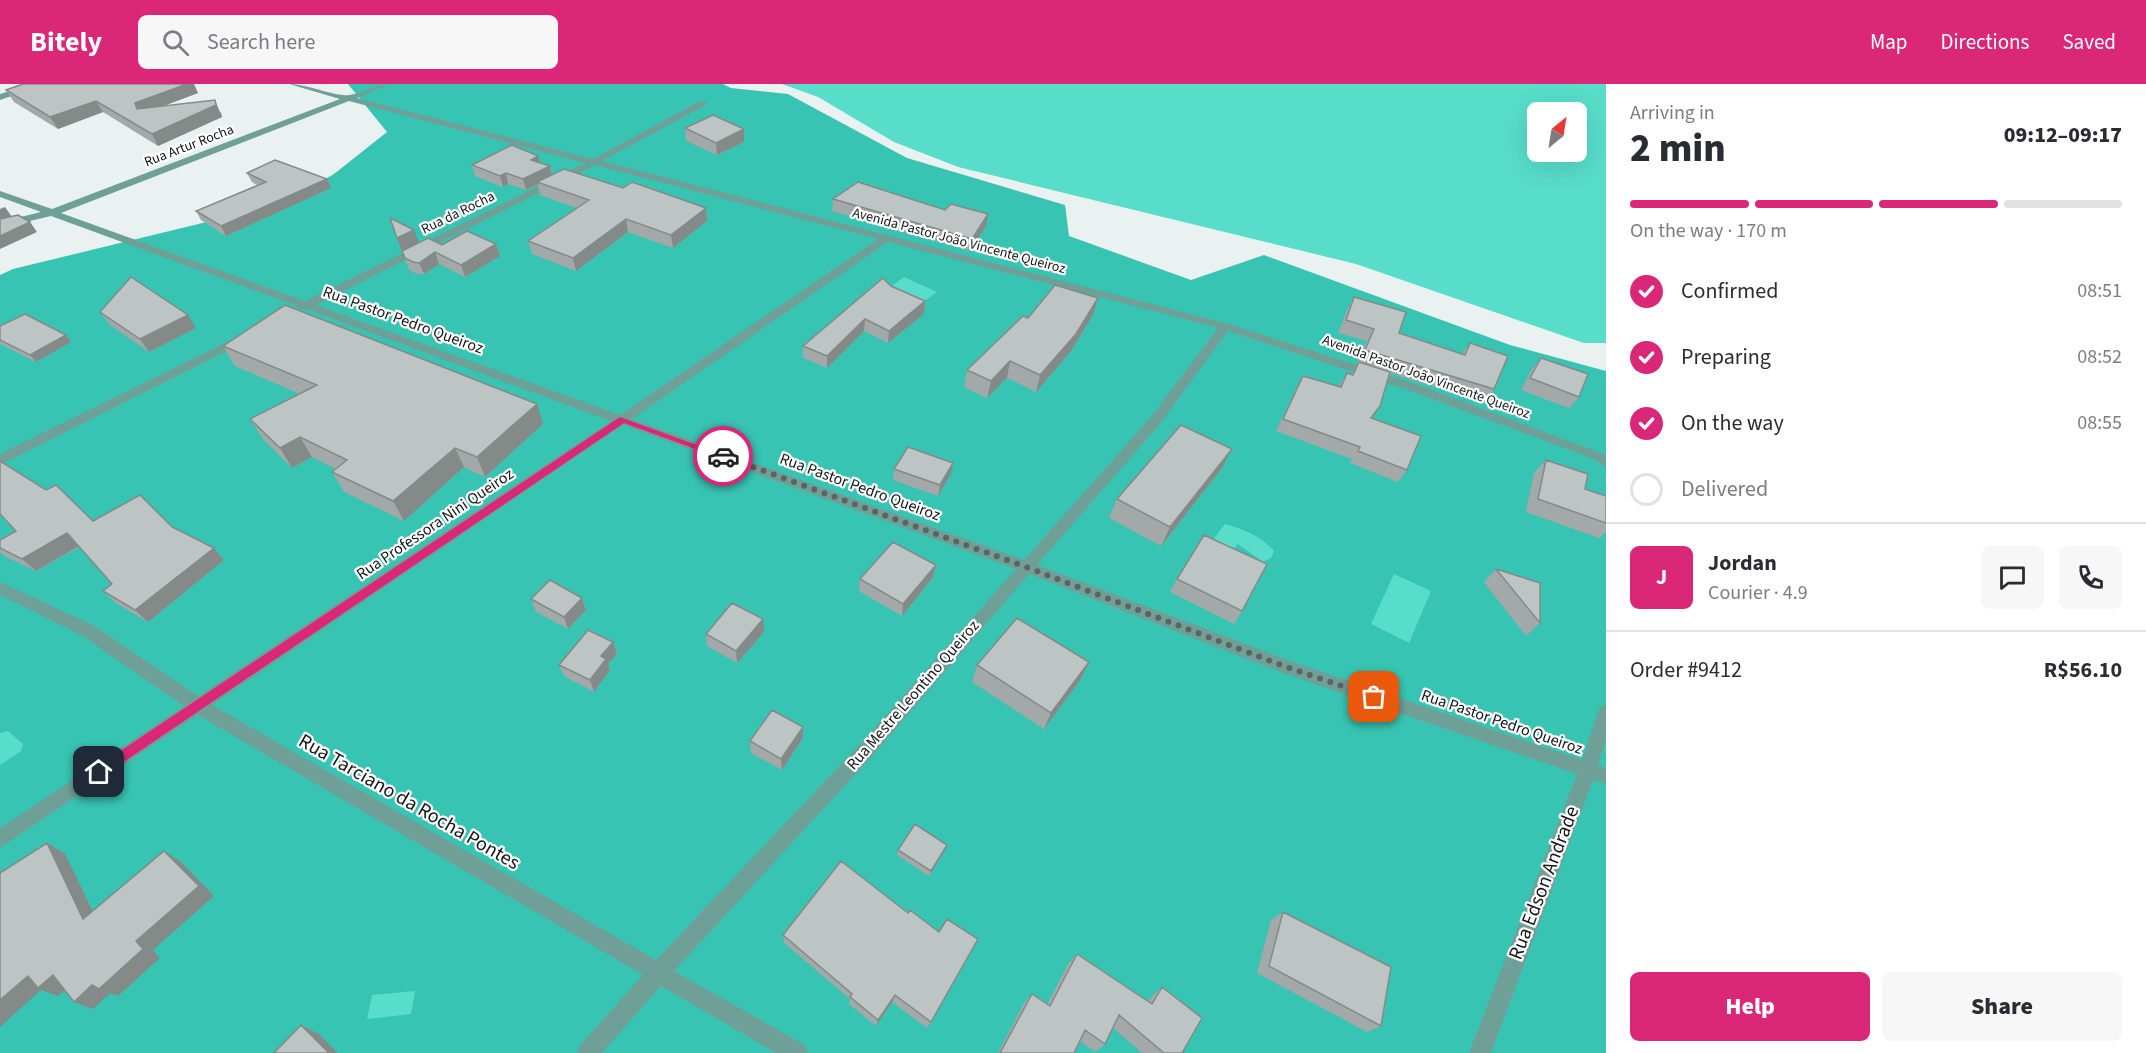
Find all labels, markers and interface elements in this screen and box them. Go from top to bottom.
search box [138,15,558,69]
text: Bitely [30,22,102,62]
icon: search [159,26,192,59]
text: Search here [207,26,315,58]
text: Map [1870,27,1908,57]
text: Directions [1941,27,2029,57]
text: Saved [2062,27,2116,57]
text: Arriving in [1630,99,1715,127]
north arrow [1527,102,1587,162]
map controls [1527,102,1587,162]
text: 09:12–09:17 [2004,119,2122,151]
street label: Rua Artur Rocha [141,120,237,172]
text: 2 min [1630,121,1726,177]
street label: Rua da Rocha [418,187,498,239]
street label: Avenida Pastor João Vincente Queiroz [850,203,1068,279]
text: On the way · 170 m [1630,217,1787,245]
icon: check [1630,275,1663,308]
text: Confirmed [1681,275,1778,307]
text: 08:51 [2077,277,2122,305]
street label: Rua Pastor Pedro Queiroz [320,281,486,359]
street label: Avenida Pastor João Vincente Queiroz [1319,330,1533,424]
icon: check [1630,341,1663,374]
text: Preparing [1681,341,1771,373]
text: 08:52 [2077,343,2122,371]
icon: check [1630,407,1663,440]
text: On the way [1681,407,1784,439]
text: 08:55 [2077,409,2122,437]
courier [693,426,753,486]
icon: car [707,440,740,473]
street label: Rua Pastor Pedro Queiroz [777,448,943,526]
street label: Rua Professora Nini Queiroz [352,463,518,585]
text: Delivered [1681,473,1768,505]
button: chat [1981,546,2044,609]
button: phone [2059,546,2122,609]
text: Jordan [1708,547,1777,579]
text: J [1656,561,1667,593]
text: Courier · 4.9 [1708,579,1808,607]
street label: Rua Mestre Leontino Queiroz [842,615,984,775]
text: Order #9412 [1630,654,1742,686]
text: R$56.10 [2044,654,2122,686]
pin [1348,671,1399,722]
icon: bag [1357,680,1390,713]
street label: Rua Pastor Pedro Queiroz [1418,684,1586,760]
street label: Rua Tarciano da Rocha Pontes [293,727,525,877]
pin [73,746,124,797]
icon: home [82,755,115,788]
street label: Rua Edson Andrade [1502,802,1586,964]
button: Help [1630,972,1870,1041]
button: Share [1882,972,2122,1041]

